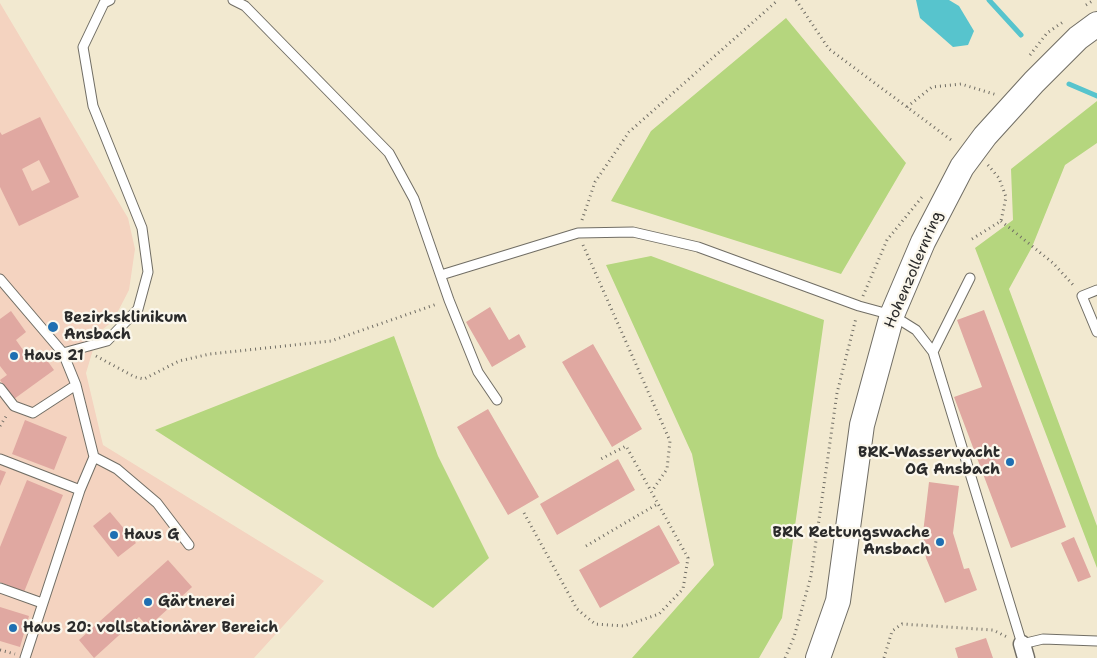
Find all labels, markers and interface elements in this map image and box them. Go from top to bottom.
street label: Hohenzollernring [881,209,947,331]
place label: Bezirksklinikum Ansbach [64,309,187,344]
marker: Bezirksklinikum Ansbach [46,320,60,334]
place label: Haus 21 [24,347,84,365]
marker: Haus 21 [8,350,20,362]
place label: BRK-Wasserwacht OG Ansbach [858,444,1000,479]
marker: BRK-Wasserwacht OG Ansbach [1004,456,1016,468]
place label: BRK Rettungswache Ansbach [772,524,930,559]
place label: Haus G [124,526,179,544]
marker: Haus G [108,529,120,541]
marker: BRK Rettungswache Ansbach [934,536,946,548]
place label: Gärtnerei [158,593,235,611]
marker: Gärtnerei [142,596,154,608]
place label: Haus 20: vollstationärer Bereich [23,619,278,637]
marker: Haus 20: vollstationärer Bereich [7,622,19,634]

